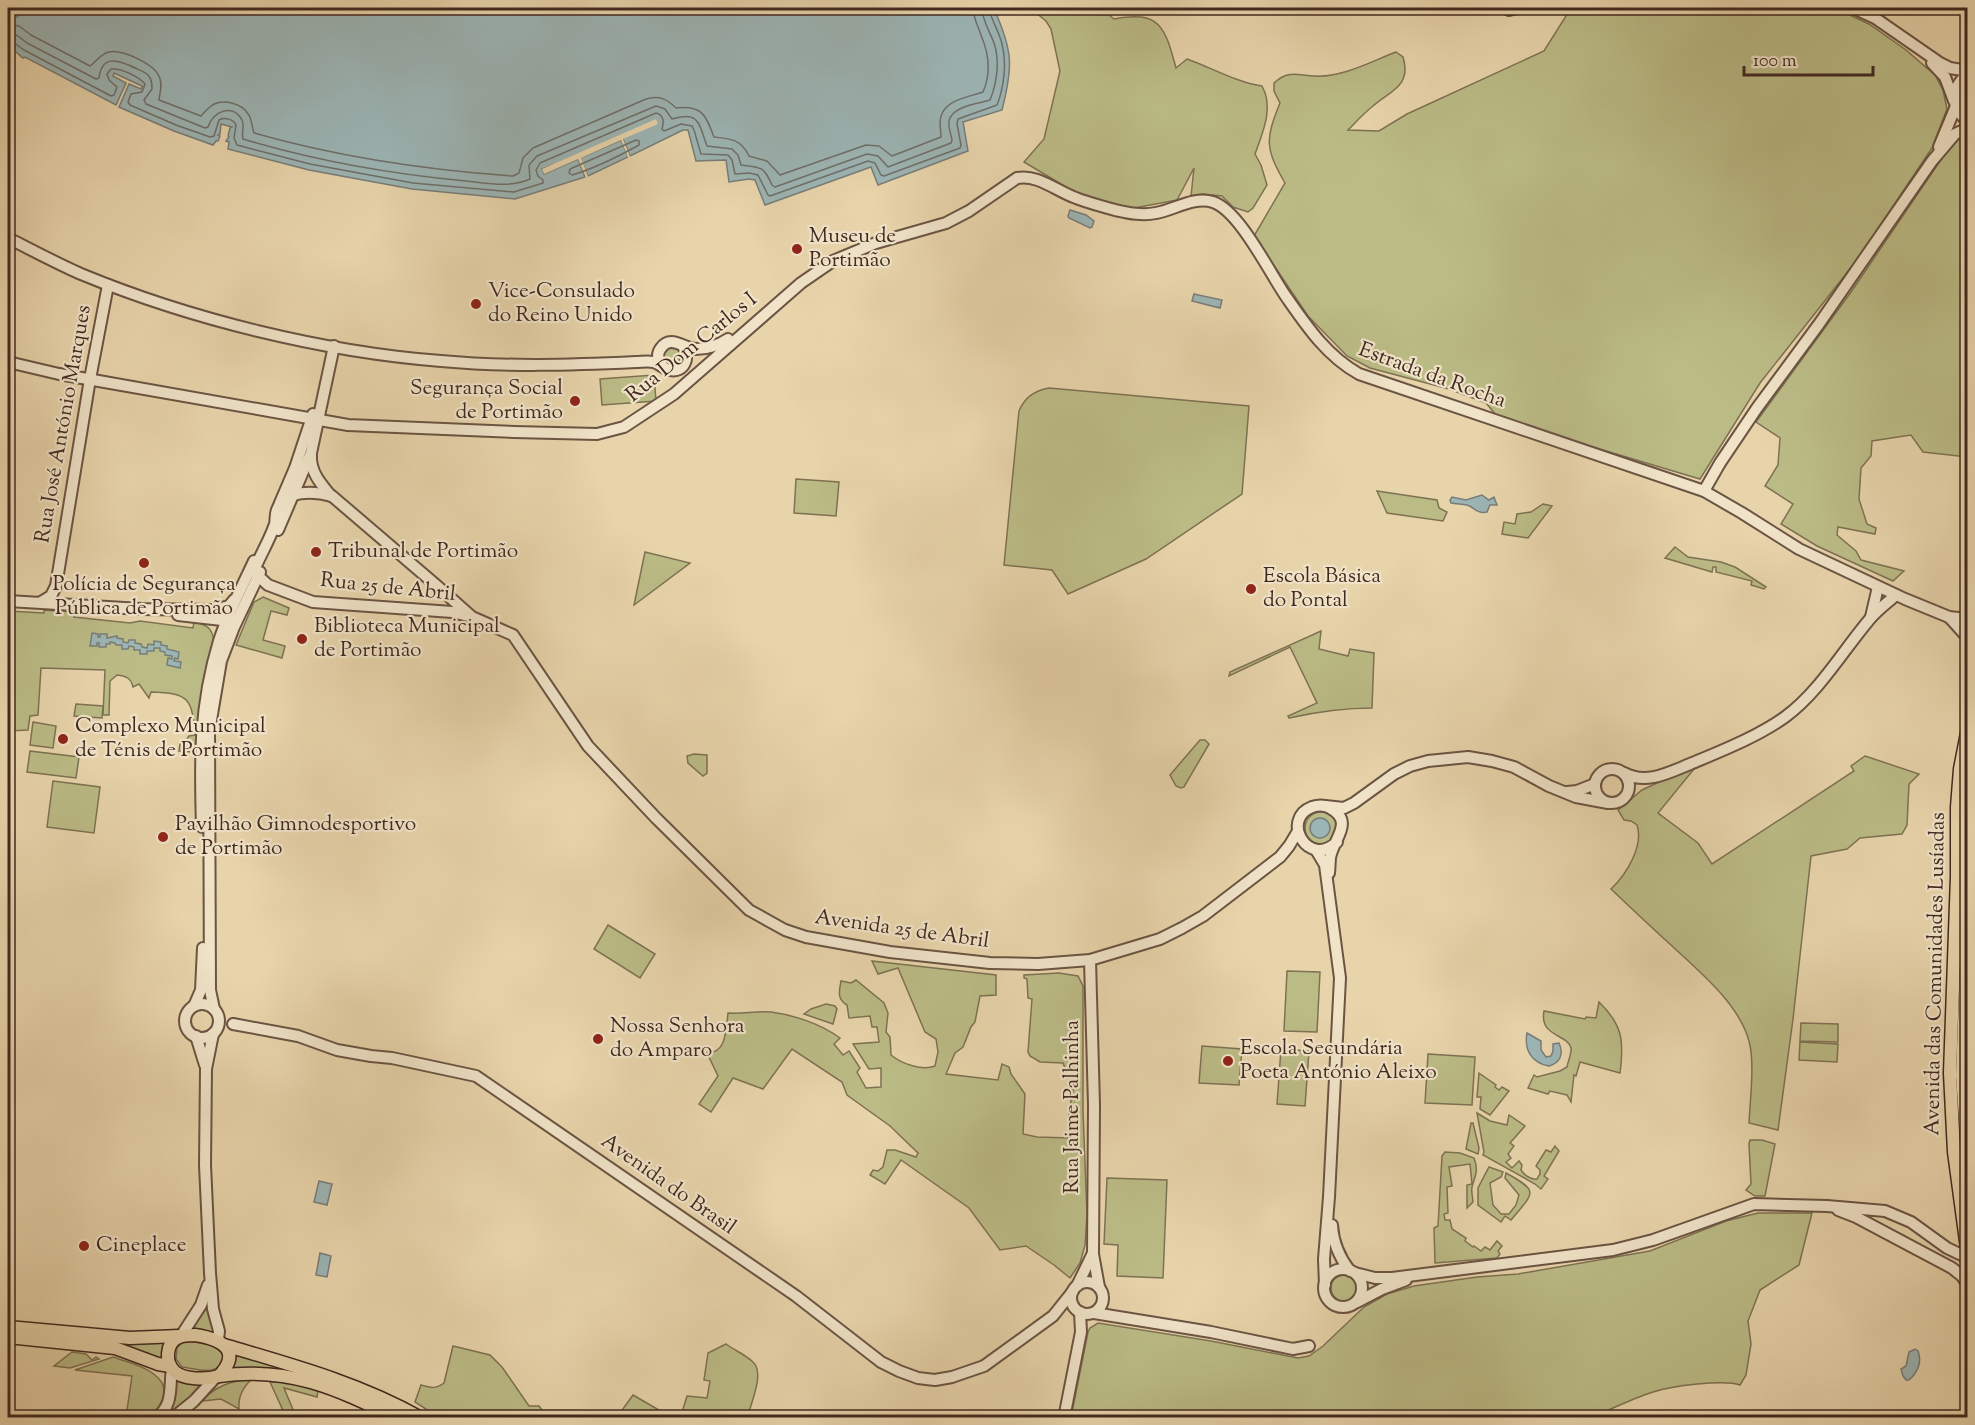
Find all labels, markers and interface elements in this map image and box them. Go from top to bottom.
scale bar [1744,39,1873,77]
text: 100 m [1753,49,1797,75]
place label: Museu de Portimão [809,222,896,276]
marker: Museu de Portimão [790,242,804,256]
place label: Vice-Consulado do Reino Unido [488,277,635,331]
street label: Rua Dom Carlos I [620,286,764,410]
marker: Vice-Consulado do Reino Unido [469,297,483,311]
street label: Rua José António Marques [28,303,100,545]
street label: Estrada da Rocha [1354,335,1510,417]
place label: Segurança Social de Portimão [410,374,563,428]
marker: Segurança Social de Portimão [568,394,582,408]
place label: Tribunal de Portimão [328,537,518,567]
marker: Tribunal de Portimão [309,545,323,559]
marker: Polícia de Segurança Pública de Portimão [137,556,151,570]
place label: Escola Básica do Pontal [1263,562,1381,616]
street label: Rua 25 de Abril [319,566,457,610]
place label: Polícia de Segurança Pública de Portimão [52,570,236,624]
marker: Escola Básica do Pontal [1244,582,1258,596]
place label: Biblioteca Municipal de Portimão [314,612,500,666]
marker: Biblioteca Municipal de Portimão [295,632,309,646]
place label: Complexo Municipal de Ténis de Portimão [75,712,266,766]
marker: Complexo Municipal de Ténis de Portimão [56,732,70,746]
place label: Pavilhão Gimnodesportivo de Portimão [175,810,416,864]
street label: Avenida das Comunidades Lusíadas [1918,812,1954,1136]
marker: Pavilhão Gimnodesportivo de Portimão [156,830,170,844]
street label: Avenida 25 de Abril [813,903,991,957]
place label: Nossa Senhora do Amparo [610,1012,745,1066]
street label: Rua Jaime Palhinha [1058,1020,1088,1194]
marker: Nossa Senhora do Amparo [591,1032,605,1046]
place label: Escola Secundária Poeta António Aleixo [1240,1034,1437,1088]
marker: Escola Secundária Poeta António Aleixo [1221,1054,1235,1068]
street label: Avenida do Brasil [594,1127,742,1243]
place label: Cineplace [96,1231,186,1261]
marker: Cineplace [77,1239,91,1253]

